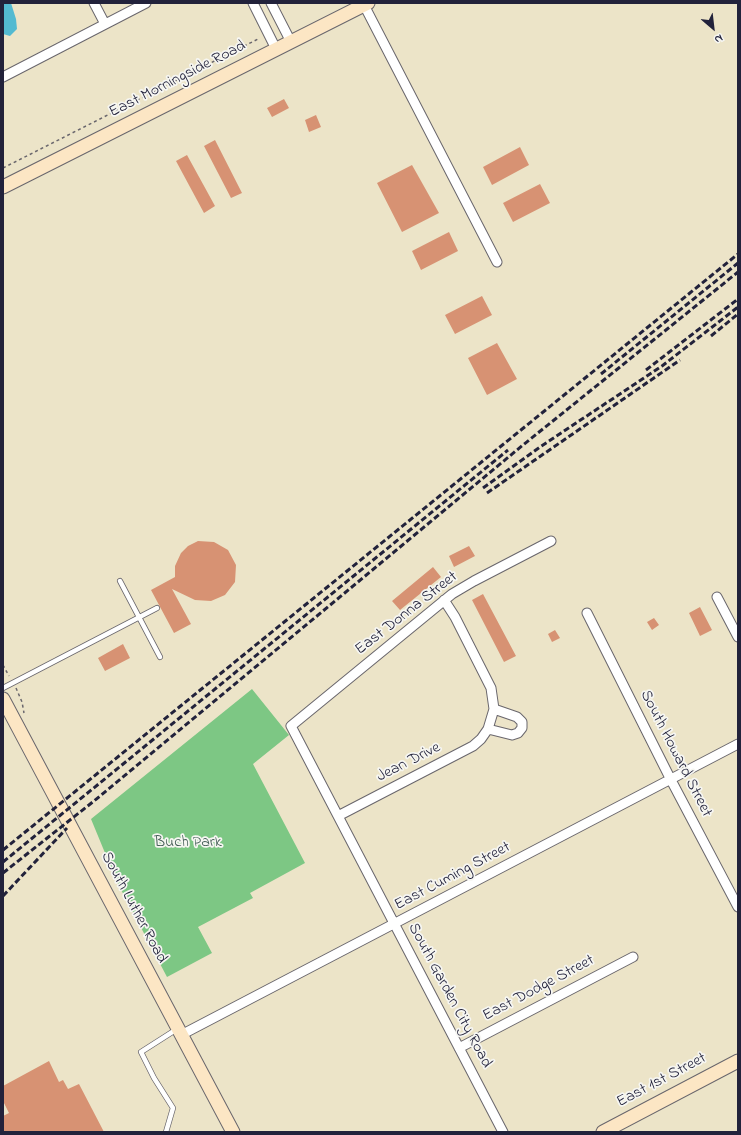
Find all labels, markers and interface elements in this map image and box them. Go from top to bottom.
north arrow [693,8,733,48]
text: N [712,30,726,47]
street label: East Morningside Road [107,37,249,123]
street label: East Donna Street [352,568,462,660]
street label: South Howard Street [635,687,715,821]
street label: Jean Drive [374,739,444,787]
park label: Buch Park [154,833,222,853]
street label: East Cuming Street [392,838,514,916]
street label: South Luther Road [96,849,170,967]
street label: South Garden City Road [403,920,495,1072]
street label: East Dodge Street [480,952,598,1026]
street label: East 1st Street [614,1049,710,1113]

